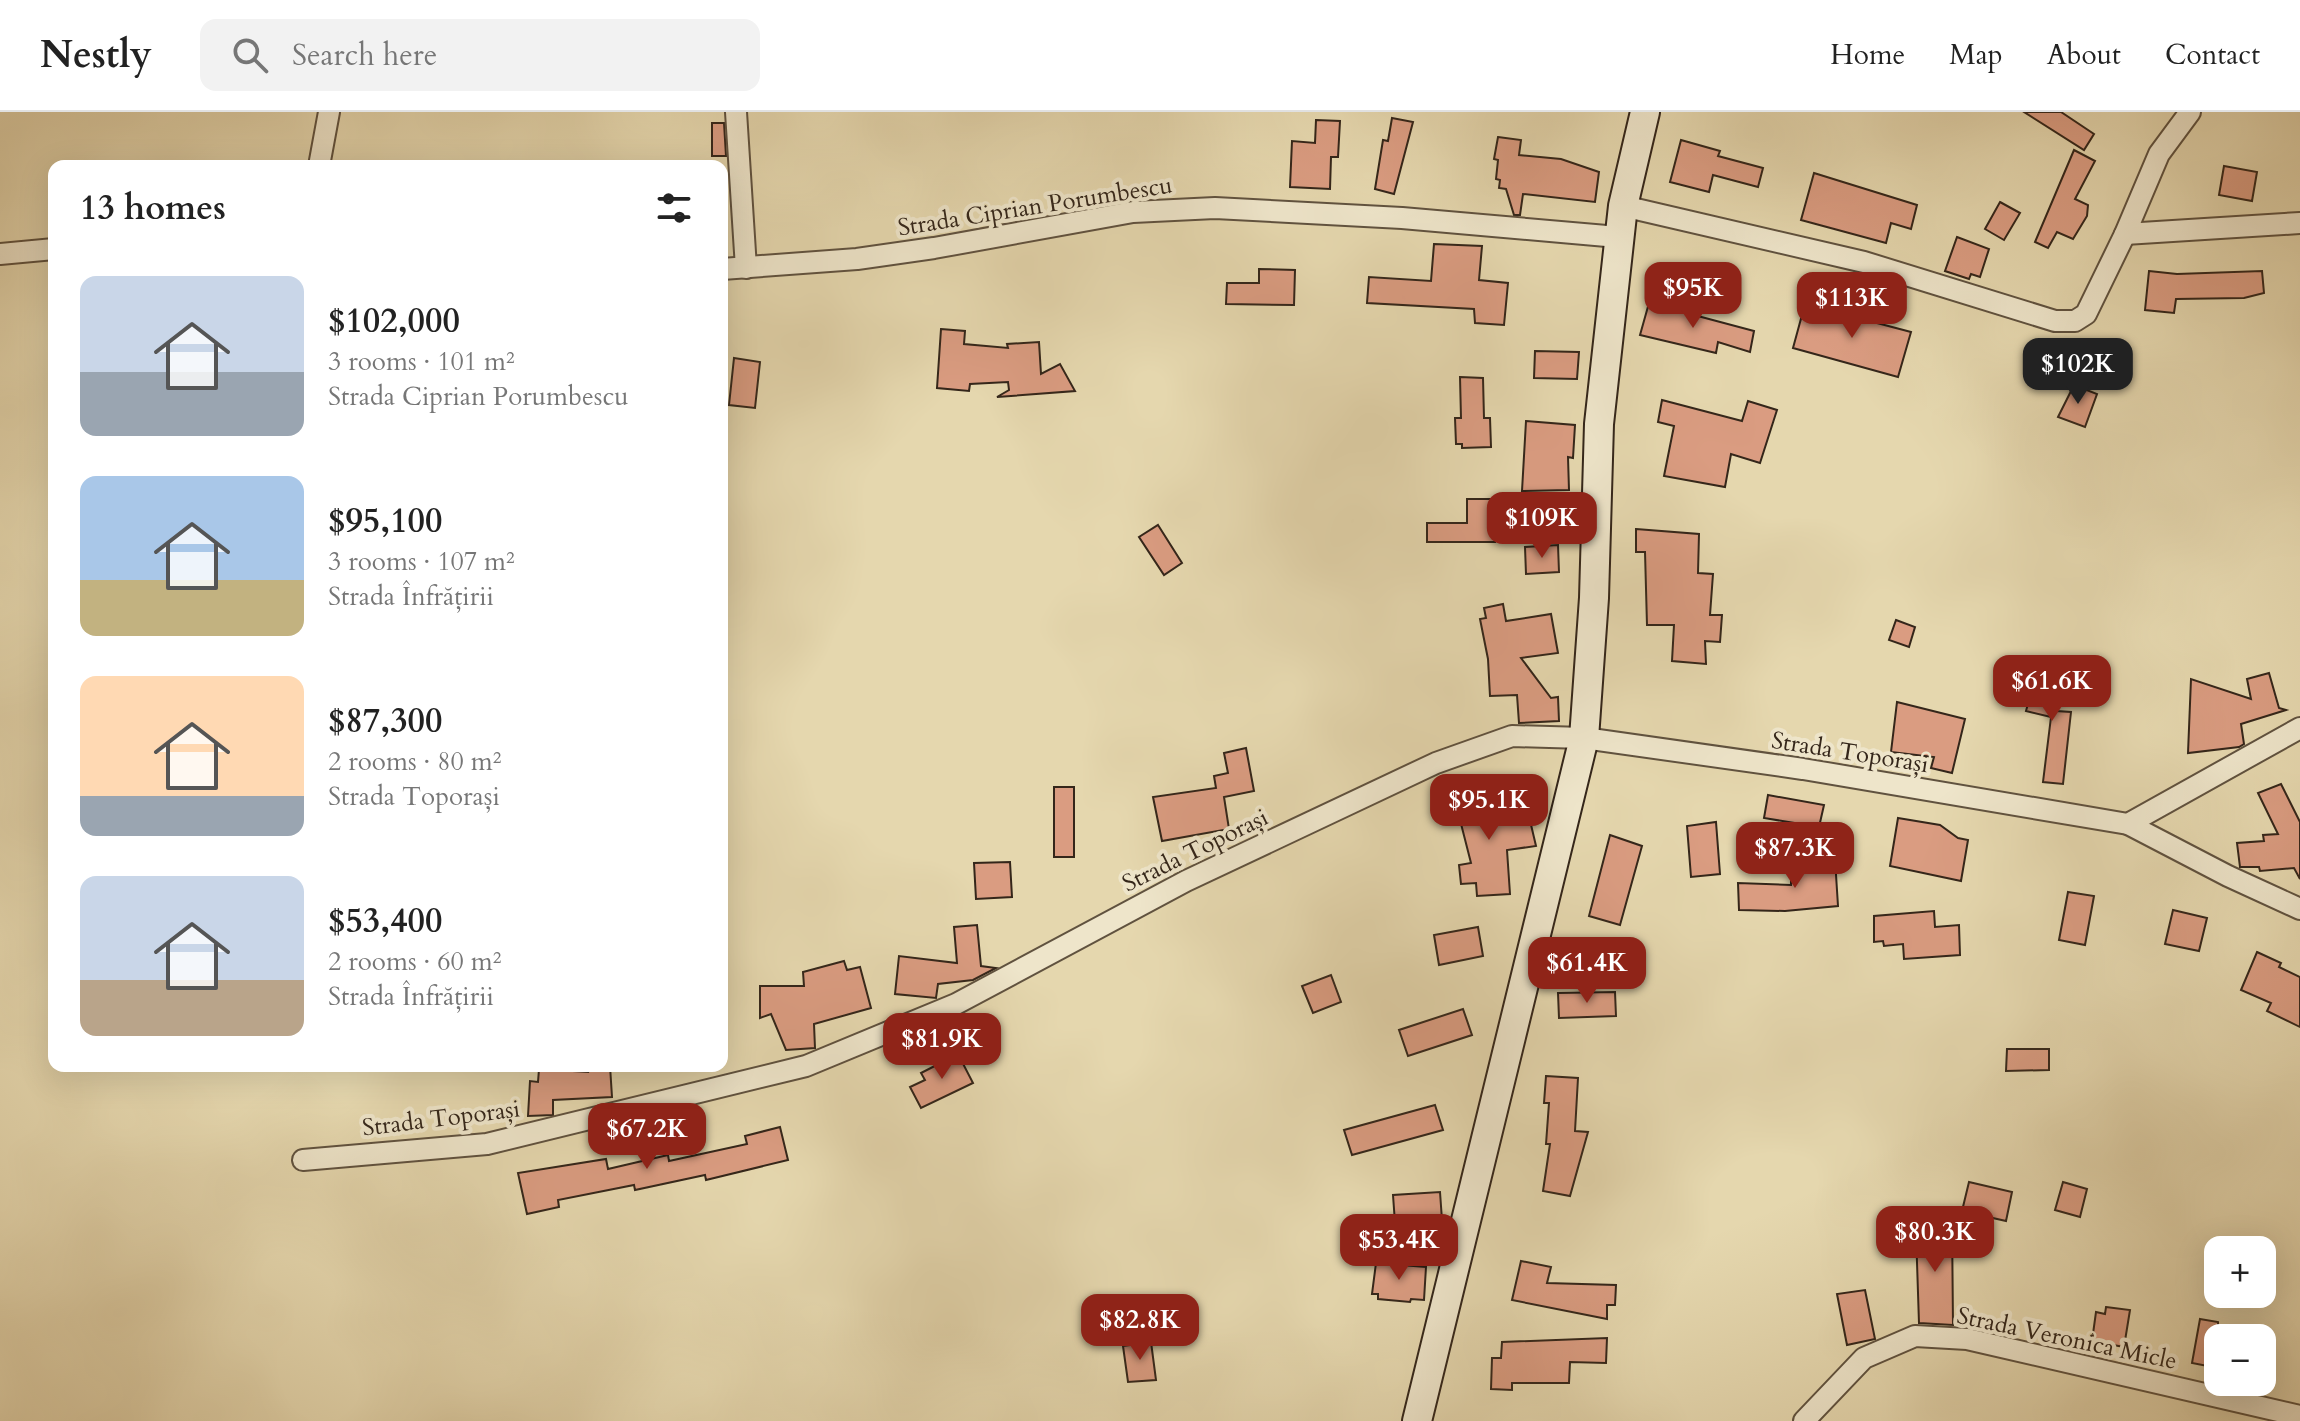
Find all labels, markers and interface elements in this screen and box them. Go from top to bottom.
search box [200,19,760,91]
text: Nestly [40,29,152,81]
icon: search [228,33,272,77]
text: Search here [292,35,437,76]
text: Home [1830,36,1905,74]
text: Map [1949,36,2003,74]
text: About [2047,36,2121,74]
text: Contact [2165,36,2260,74]
street label: Strada Ciprian Porumbescu [895,168,1175,244]
text: 13 homes [80,185,226,231]
icon: filters [652,186,696,230]
pin: $95K [1646,262,1740,330]
text: $95K [1662,270,1724,305]
pin: $113K [1796,272,1908,340]
text: $113K [1815,280,1889,315]
text: $102,000 [328,298,460,344]
icon: home [144,308,240,404]
pin: $102K [2022,338,2134,406]
text: 3 rooms · 101 m² [328,344,515,379]
text: $102K [2041,346,2115,381]
text: Strada Ciprian Porumbescu [328,379,629,414]
pin: $109K [1486,492,1598,560]
text: $95,100 [328,498,442,544]
text: $109K [1505,500,1579,535]
icon: home [144,508,240,604]
text: 3 rooms · 107 m² [328,544,515,579]
text: Strada Înfrățirii [328,579,494,614]
pin: $61.6K [1987,655,2117,723]
text: $61.6K [2011,663,2093,698]
text: $87,300 [328,698,442,744]
icon: home [144,708,240,804]
street label: Strada Toporași [1769,724,1931,781]
text: 2 rooms · 80 m² [328,744,501,779]
pin: $95.1K [1424,774,1554,842]
text: Strada Toporași [328,779,500,814]
text: $95.1K [1448,782,1530,817]
street label: Strada Toporași [1117,801,1274,900]
pin: $87.3K [1730,822,1860,890]
text: $87.3K [1754,830,1836,865]
text: $53,400 [328,898,442,944]
icon: home [144,908,240,1004]
pin: $61.4K [1522,937,1652,1005]
text: 2 rooms · 60 m² [328,944,501,979]
text: $61.4K [1546,945,1628,980]
text: Strada Înfrățirii [328,979,494,1014]
pin: $81.9K [877,1013,1007,1081]
text: $81.9K [901,1021,983,1056]
street label: Strada Toporași [360,1092,522,1145]
pin: $67.2K [582,1103,712,1171]
text: $67.2K [606,1111,688,1146]
pin: $80.3K [1870,1206,2000,1274]
pin: $53.4K [1334,1214,1464,1282]
text: $80.3K [1894,1214,1976,1249]
text: $53.4K [1358,1222,1440,1257]
map controls [2204,1236,2276,1396]
button: + [2204,1236,2276,1308]
pin: $82.8K [1075,1294,1205,1362]
street label: Strada Veronica Micle [1954,1299,2180,1378]
text: $82.8K [1099,1302,1181,1337]
button: − [2204,1324,2276,1396]

